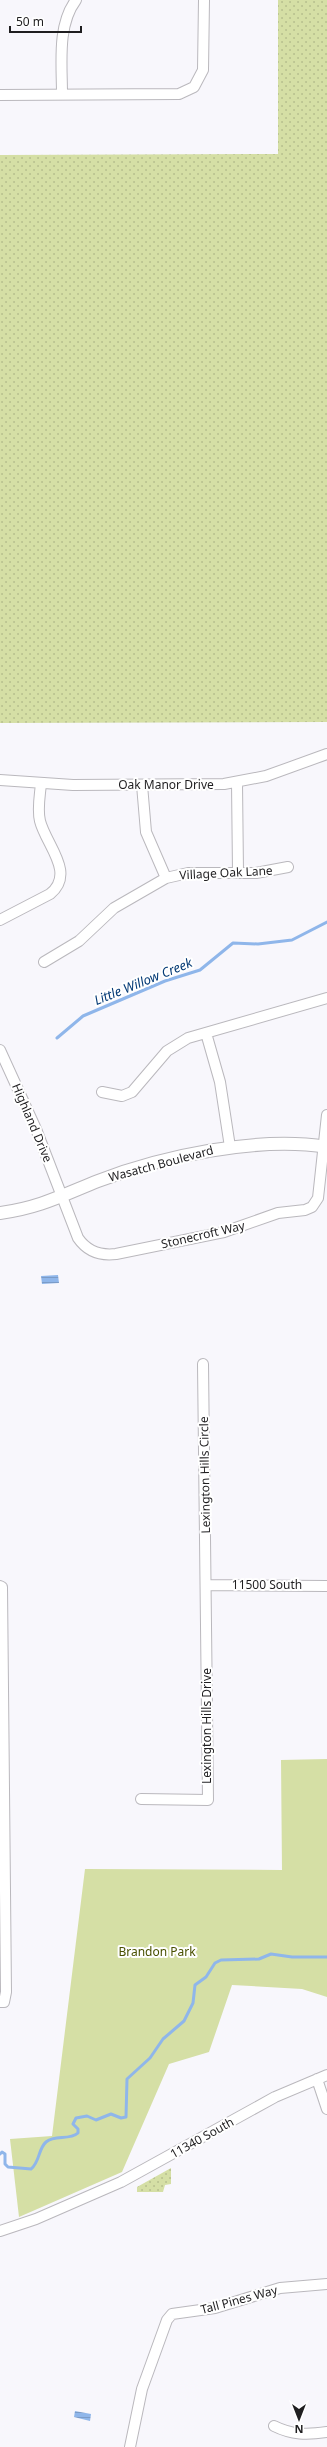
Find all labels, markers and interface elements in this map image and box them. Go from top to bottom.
scale bar [10,8,81,34]
text: 50 m [16,13,44,30]
street label: Oak Manor Drive [118,776,214,793]
street label: Village Oak Lane [179,862,273,883]
water label: Little Willow Creek [91,953,195,1009]
street label: Highland Drive [8,1081,57,1165]
street label: Wasatch Boulevard [107,1141,215,1186]
street label: Stonecroft Way [159,1216,247,1252]
street label: Lexington Hills Circle [195,1416,214,1534]
street label: 11500 South [232,1576,302,1593]
street label: Lexington Hills Drive [198,1668,215,1784]
park label: Brandon Park [118,1943,196,1960]
street label: 11340 South [167,2113,237,2162]
street label: Tall Pines Way [199,2281,280,2318]
north arrow [279,2399,319,2439]
text: N [295,2422,303,2437]

